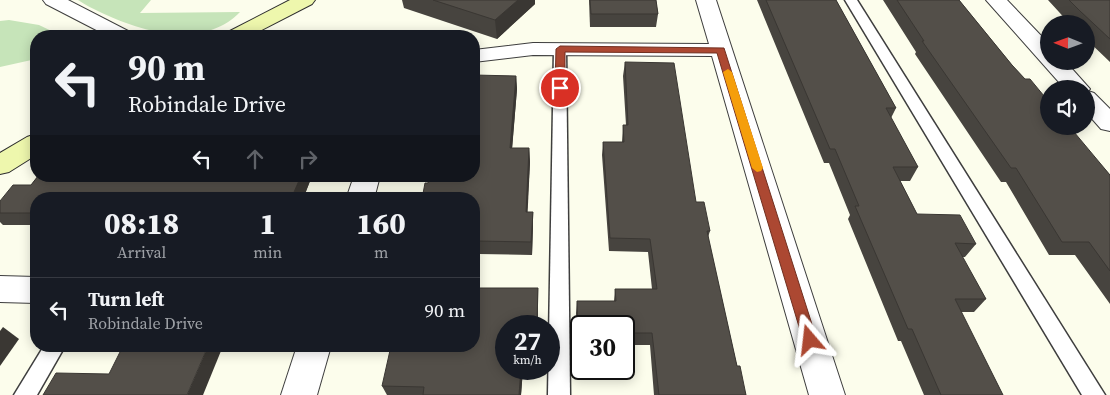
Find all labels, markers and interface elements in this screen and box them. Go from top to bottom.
north arrow [1040,15,1095,70]
map controls [1040,15,1095,135]
text: 90 m [128,44,205,92]
icon: left [45,50,110,115]
pin [539,67,581,109]
icon: arrive [546,74,574,102]
button: sound [1040,80,1095,135]
text: Robindale Drive [128,89,286,119]
icon: left [188,145,216,173]
icon: ahead [241,145,269,173]
icon: right [294,145,322,173]
text: 08:18 [104,203,179,244]
text: 1 [259,203,276,244]
text: 160 [356,203,406,244]
text: Arrival [117,241,166,263]
text: min [253,241,282,263]
text: m [374,241,388,263]
text: Turn left [88,286,164,312]
icon: left [45,296,73,324]
text: 90 m [424,297,465,323]
text: Robindale Drive [88,312,203,334]
position arrow [783,313,835,365]
speed limit sign: 30 [570,315,635,380]
text: 27 [514,324,541,358]
text: km/h [513,352,542,368]

